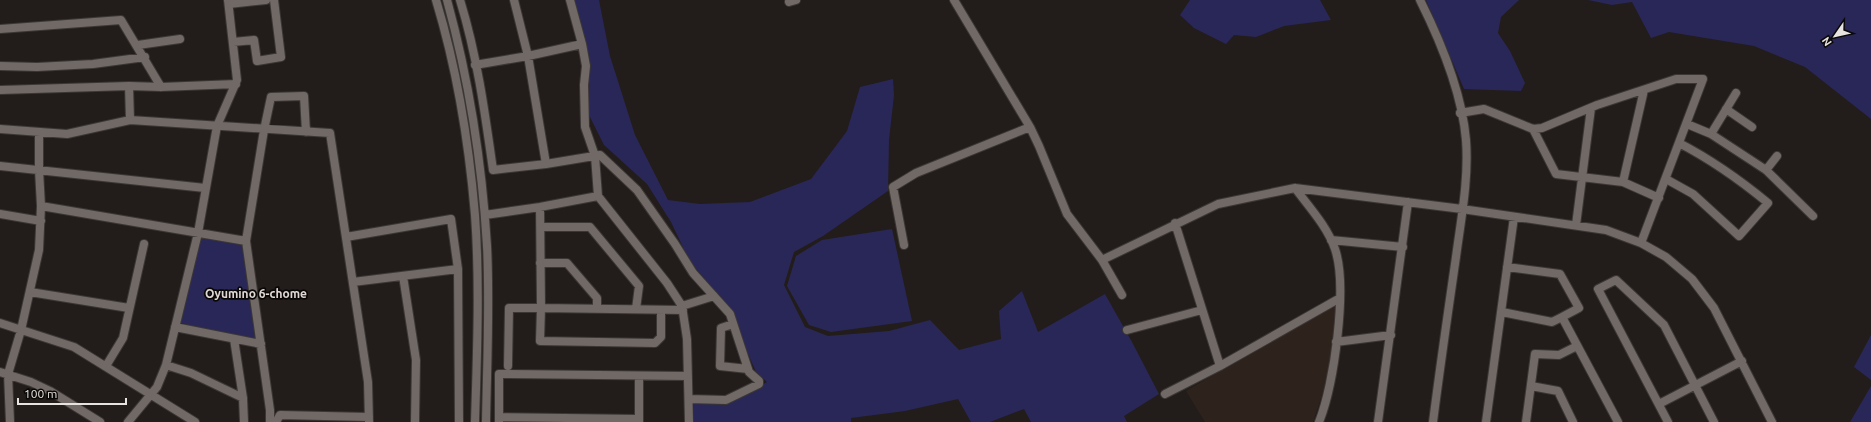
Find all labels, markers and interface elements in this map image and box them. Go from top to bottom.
north arrow [1815,16,1855,56]
text: N [1819,35,1834,48]
district label: Oyumino 6-chome [205,287,307,300]
scale bar [18,380,126,406]
text: 100 m [24,387,57,400]

